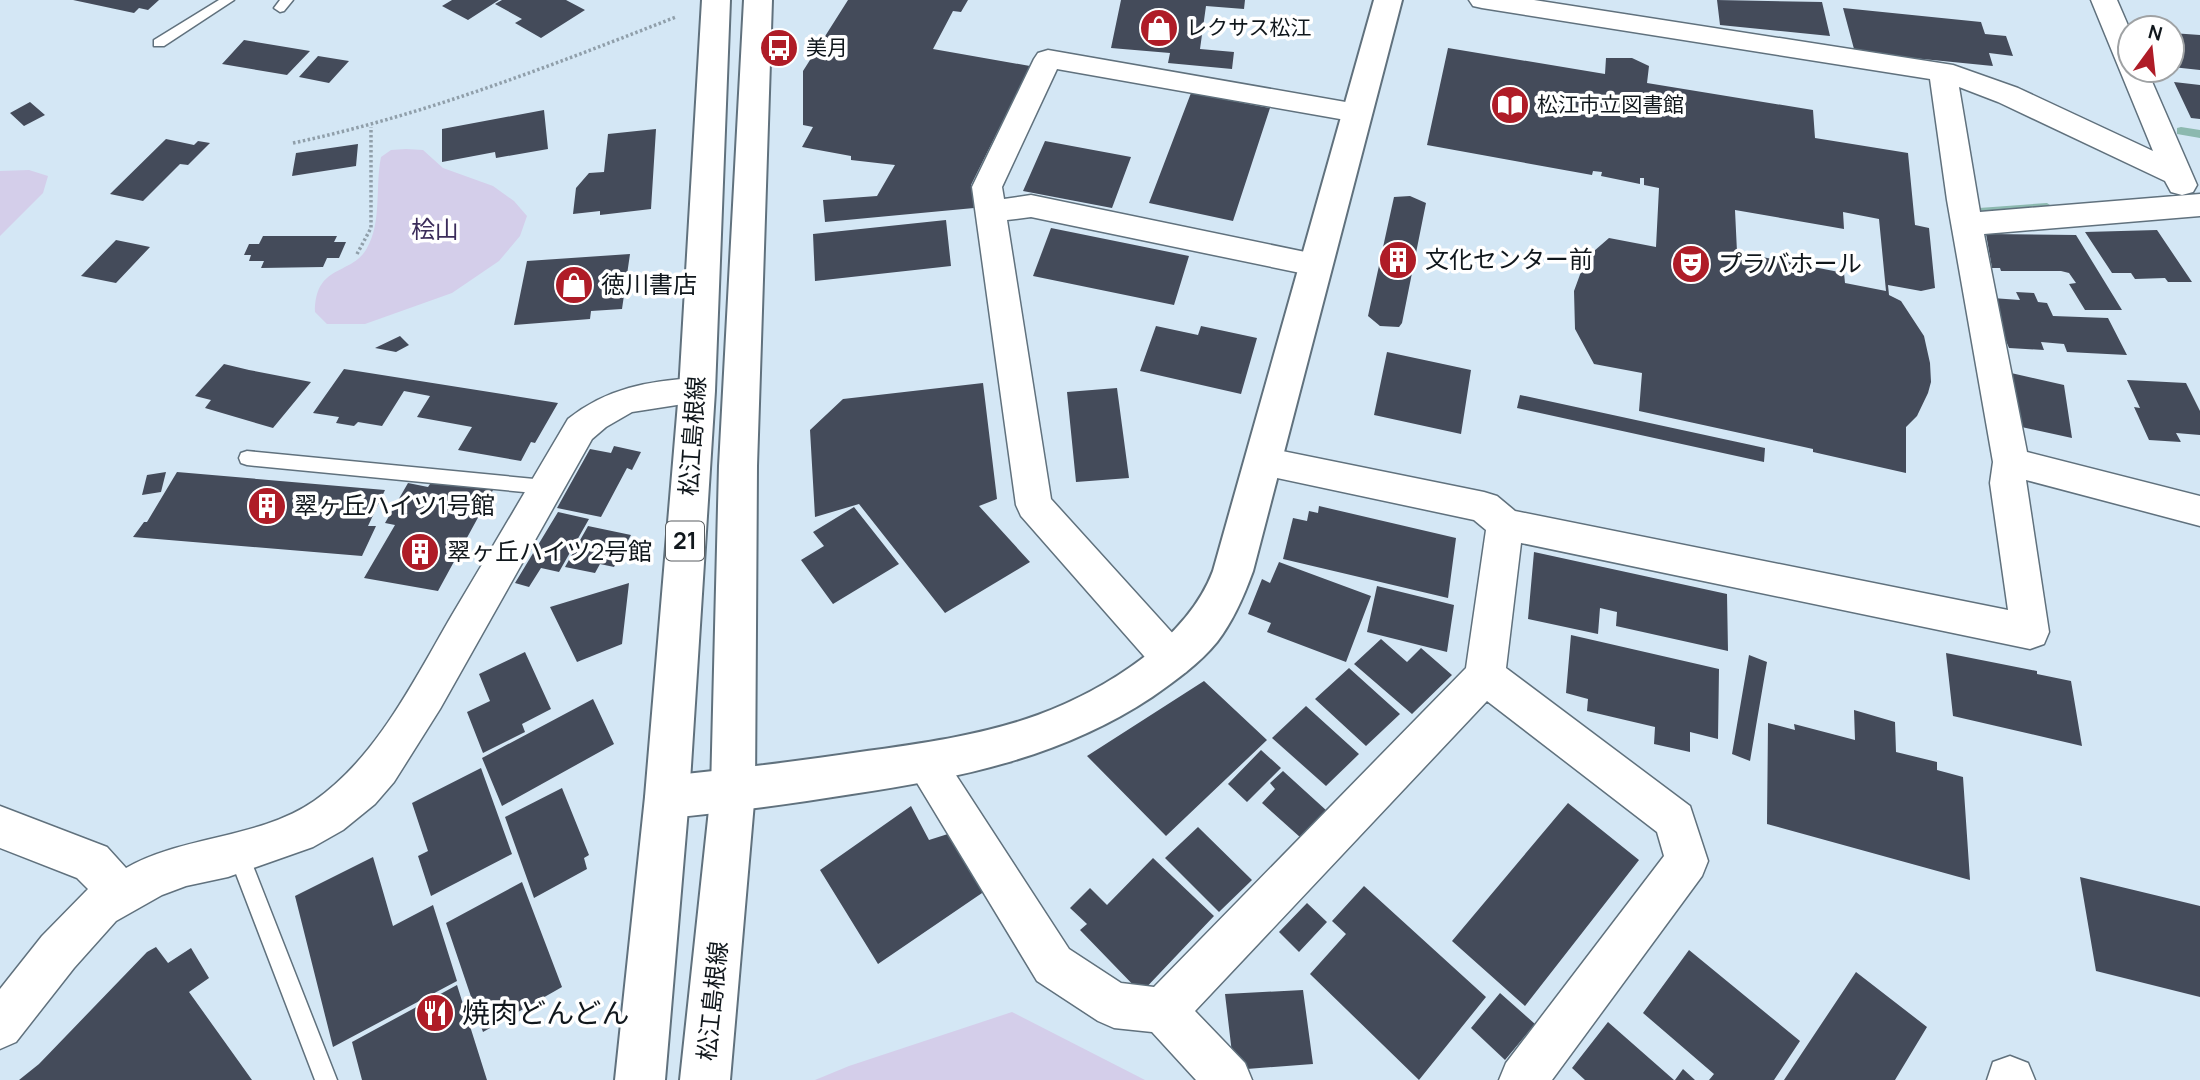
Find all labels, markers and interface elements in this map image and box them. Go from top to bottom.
shop icon: レクサス松江 [1138,7,1180,49]
place label: レクサス松江 [1186,13,1312,41]
north arrow [2116,14,2186,84]
text: N [2145,18,2165,47]
bus stop icon: 美月 [758,27,800,69]
place label: 美月 [806,33,848,61]
library icon: 松江市立図書館 [1489,84,1531,126]
place label: 松江市立図書館 [1537,90,1684,118]
park label: 桧山 [411,212,459,245]
building icon: 文化センター前 [1377,239,1419,281]
place label: 文化センター前 [1425,242,1593,275]
theatre icon: プラバホール [1670,243,1712,285]
place label: プラバホール [1718,246,1862,279]
shop icon: 徳川書店 [553,264,595,306]
place label: 徳川書店 [601,267,697,300]
street label: 松江島根線 [671,375,712,497]
building icon: 翠ヶ丘ハイツ1号館 [246,485,288,527]
place label: 翠ヶ丘ハイツ1号館 [294,488,495,521]
road number: 21 [666,522,704,561]
building icon: 翠ヶ丘ハイツ2号館 [399,531,441,573]
place label: 翠ヶ丘ハイツ2号館 [447,534,652,567]
street label: 松江島根線 [689,939,734,1062]
restaurant icon: 焼肉どんどん [414,992,456,1034]
place label: 焼肉どんどん [462,993,629,1031]

